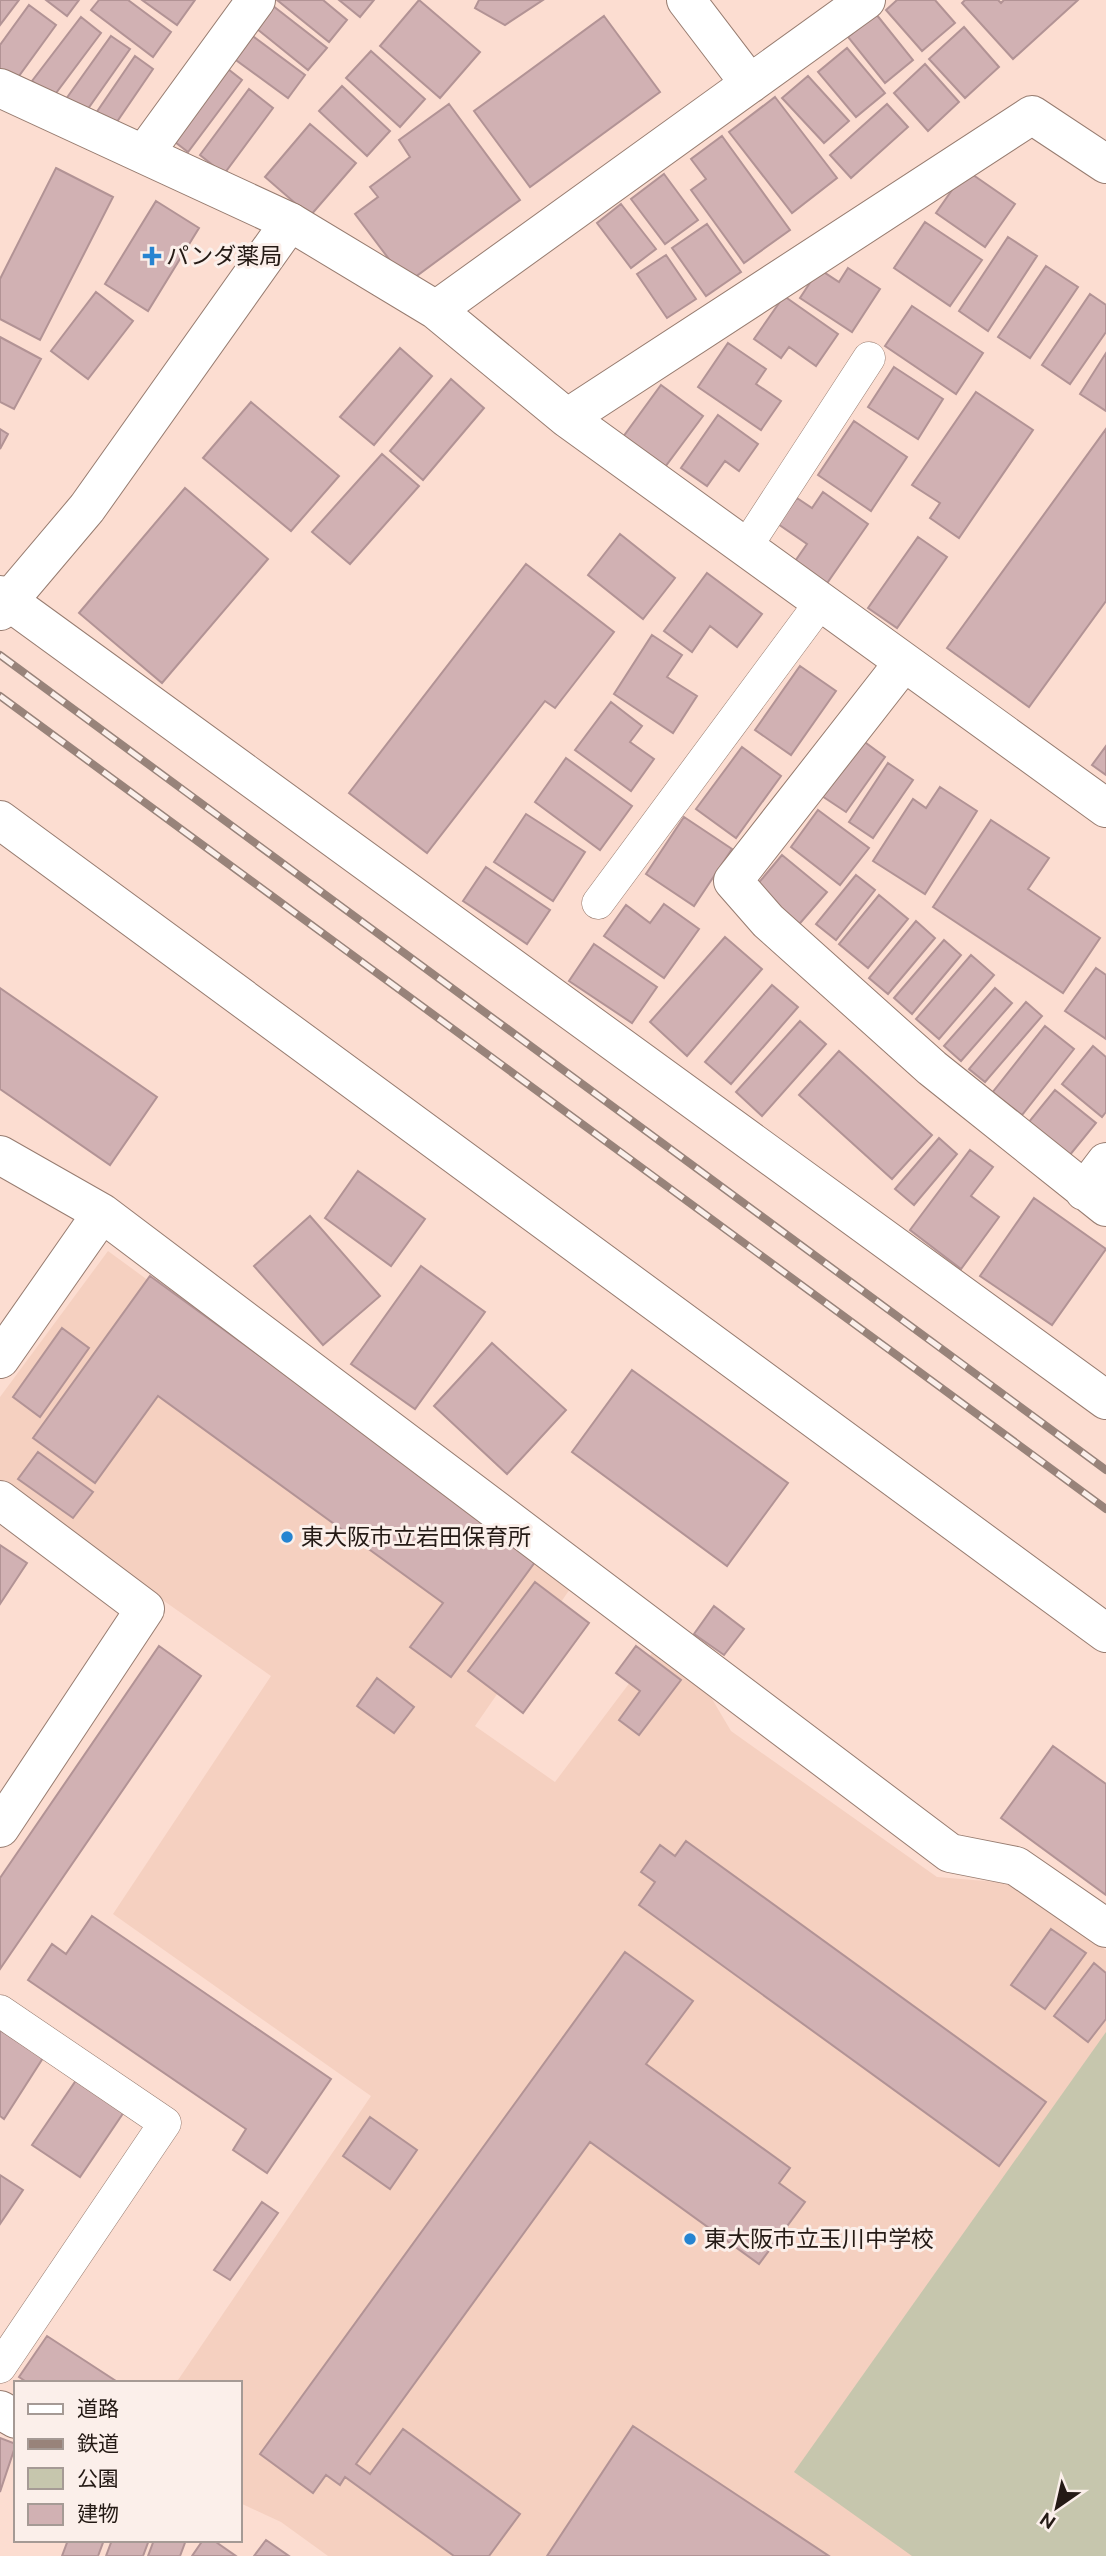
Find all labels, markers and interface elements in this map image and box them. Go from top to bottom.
place label: パンダ薬局 [166,243,282,268]
marker: パンダ薬局 [144,248,160,264]
place label: 東大阪市立岩田保育所 [301,1524,531,1549]
marker: 東大阪市立岩田保育所 [279,1529,295,1545]
place label: 東大阪市立玉川中学校 [704,2226,934,2251]
marker: 東大阪市立玉川中学校 [682,2231,698,2247]
legend [14,2381,242,2542]
text: 道路 [77,2396,119,2420]
text: 鉄道 [77,2431,119,2455]
text: 公園 [77,2466,119,2490]
north arrow [1022,2472,1092,2542]
text: 建物 [77,2501,119,2525]
text: N [1035,2508,1060,2534]

